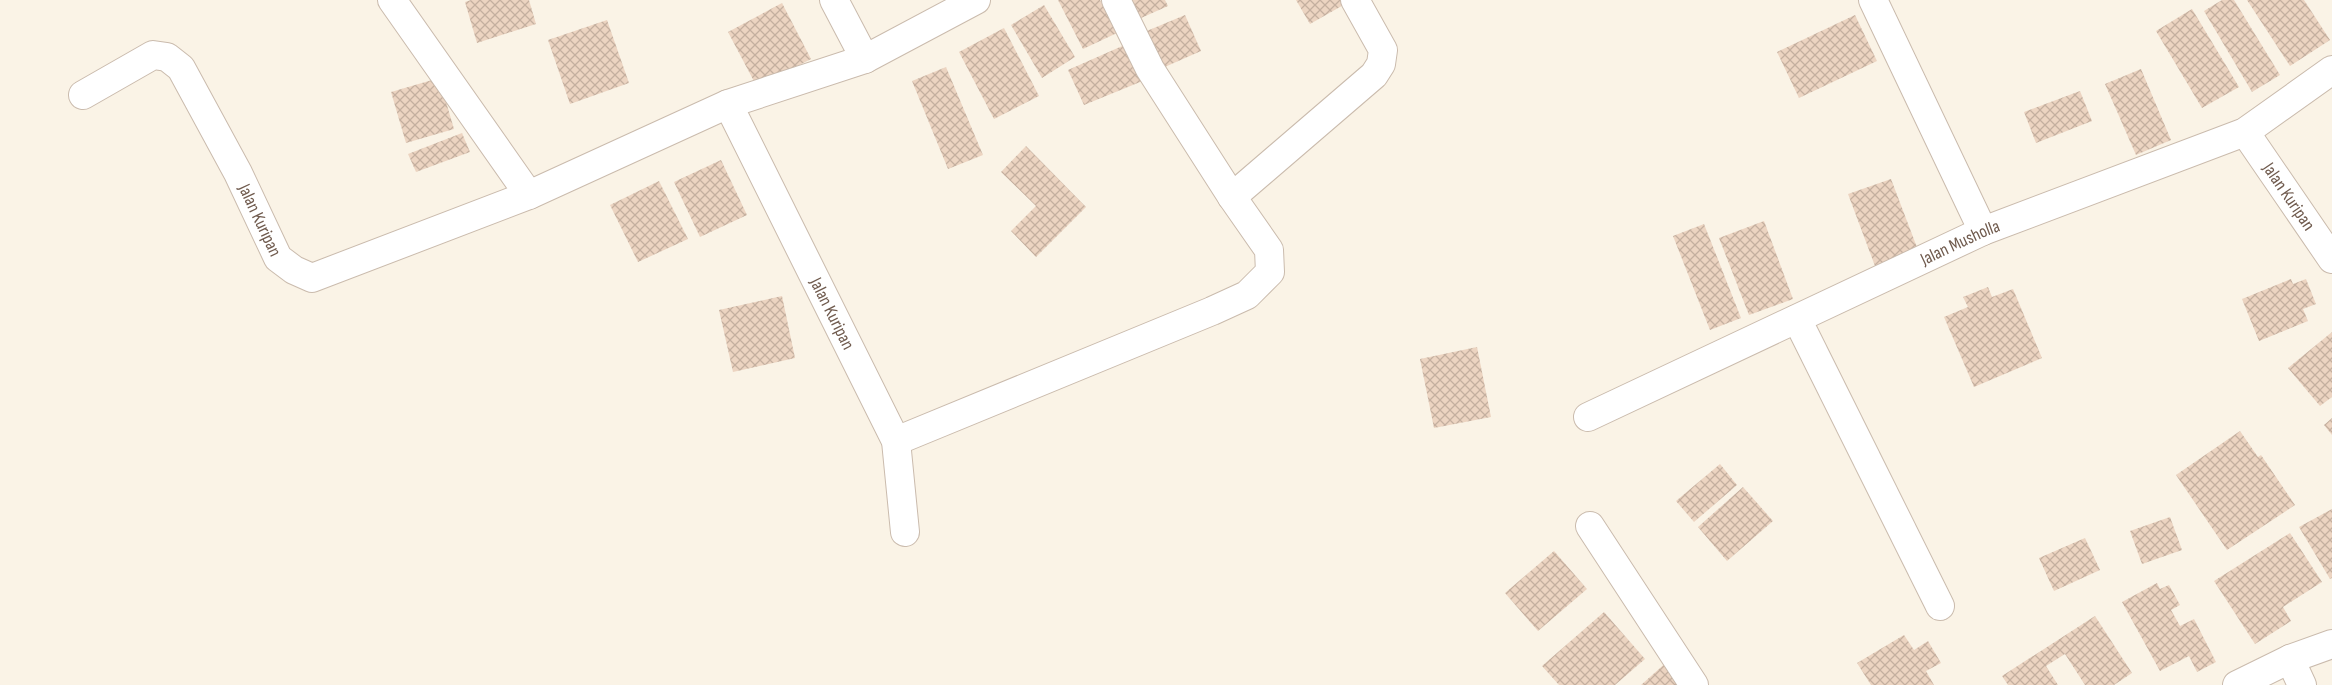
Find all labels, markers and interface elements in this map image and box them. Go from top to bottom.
street label: Jalan Kuripan [2258,158,2320,234]
street label: Jalan Kuripan [234,180,286,260]
street label: Jalan Musholla [1916,215,2003,270]
street label: Jalan Kuripan [805,273,859,353]

